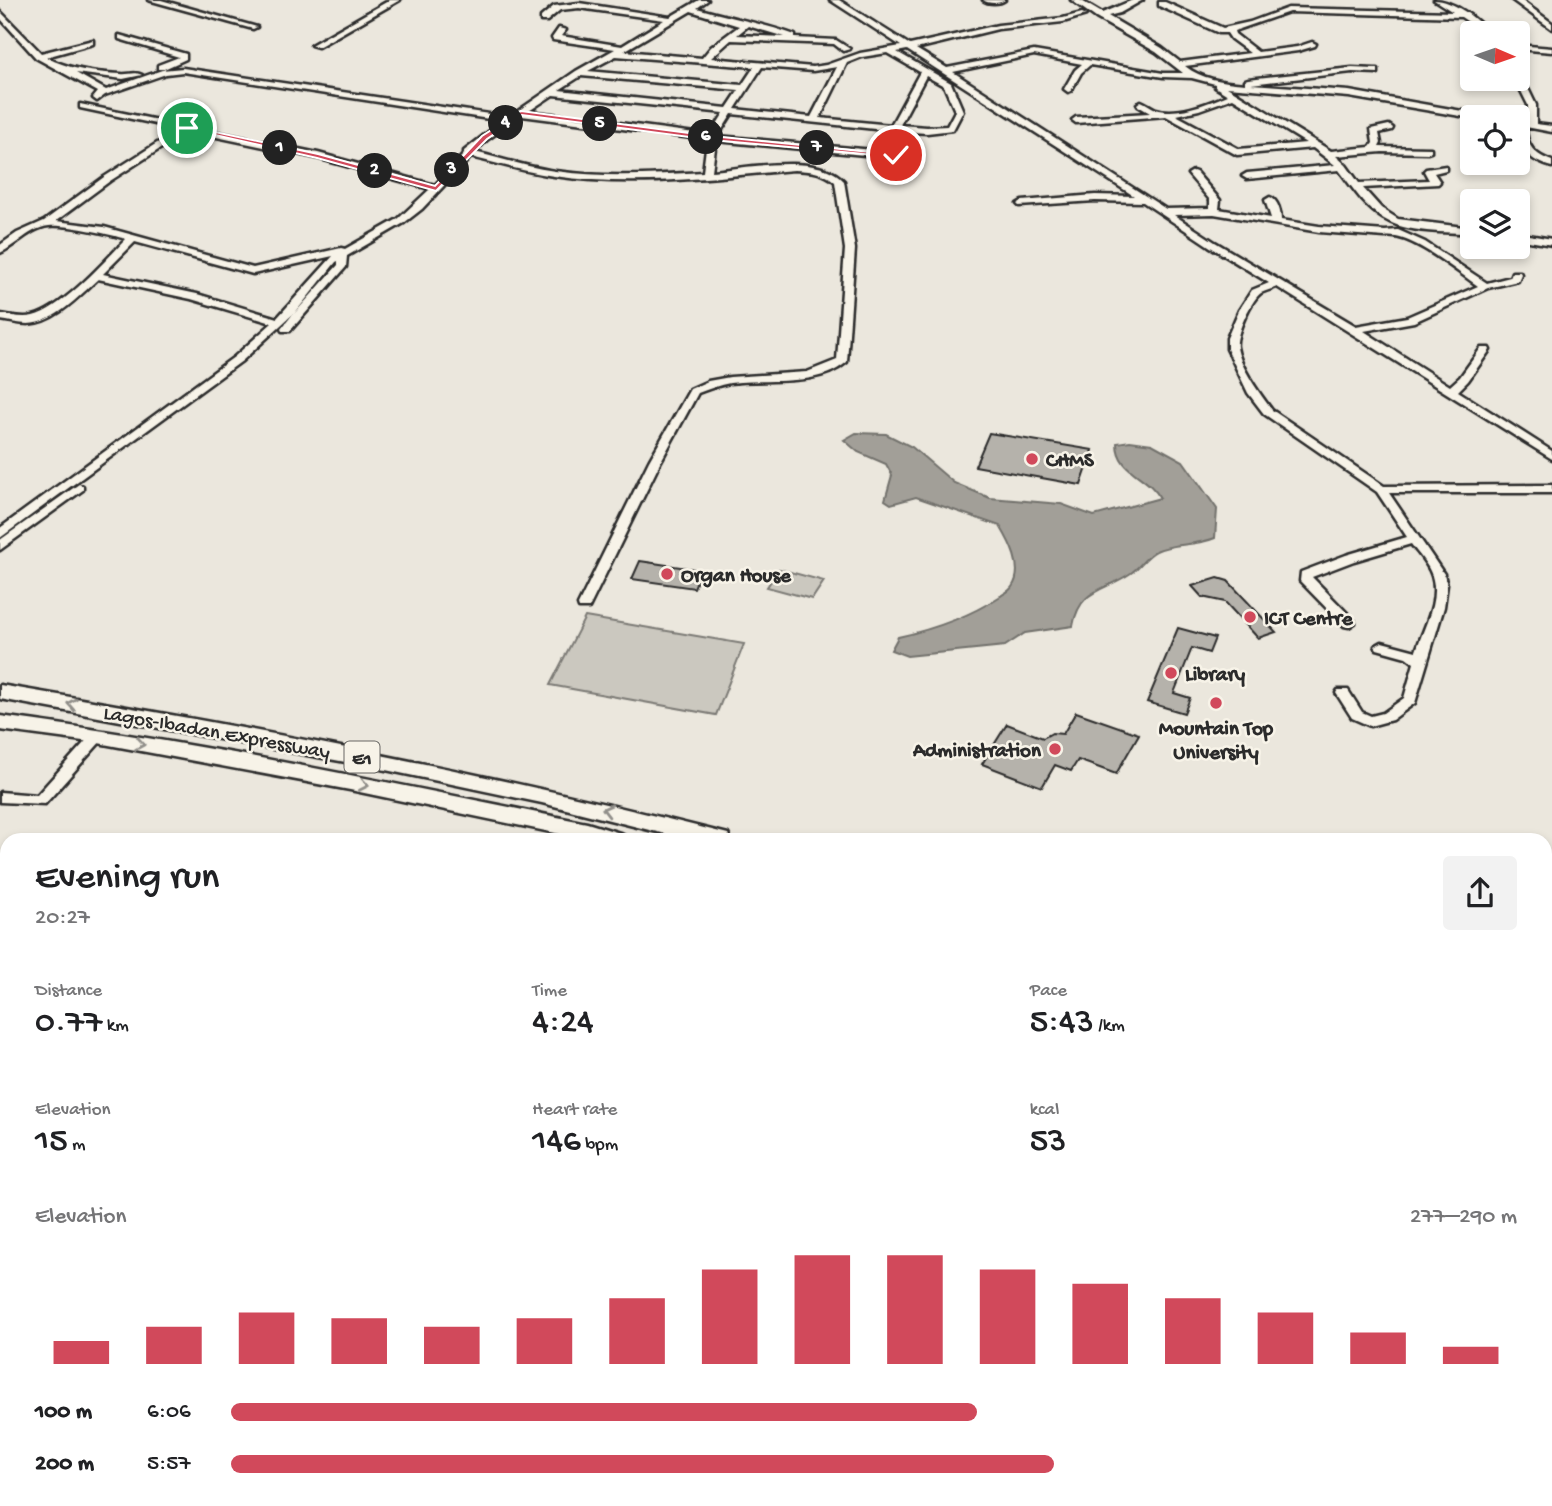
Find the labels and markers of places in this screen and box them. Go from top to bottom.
pin [157,98,217,158]
pin: 4 [489,106,524,140]
pin: 5 [582,106,618,142]
pin: 6 [688,120,724,154]
pin [866,125,926,185]
pin: 1 [262,130,298,166]
pin: 7 [800,130,834,166]
pin: 3 [434,152,470,188]
pin: 2 [358,154,392,188]
place label: CHMS [1045,450,1095,475]
marker: CHMS [1024,451,1040,467]
place label: Organ House [681,565,792,590]
marker: Organ House [659,566,675,582]
place label: ICT Centre [1264,608,1354,633]
marker: ICT Centre [1242,609,1258,625]
place label: Library [1185,664,1246,689]
marker: Library [1163,665,1179,681]
marker: Mountain Top University [1208,695,1224,711]
place label: Mountain Top University [1159,718,1274,767]
place label: Administration [912,740,1042,765]
marker: Administration [1047,741,1063,757]

